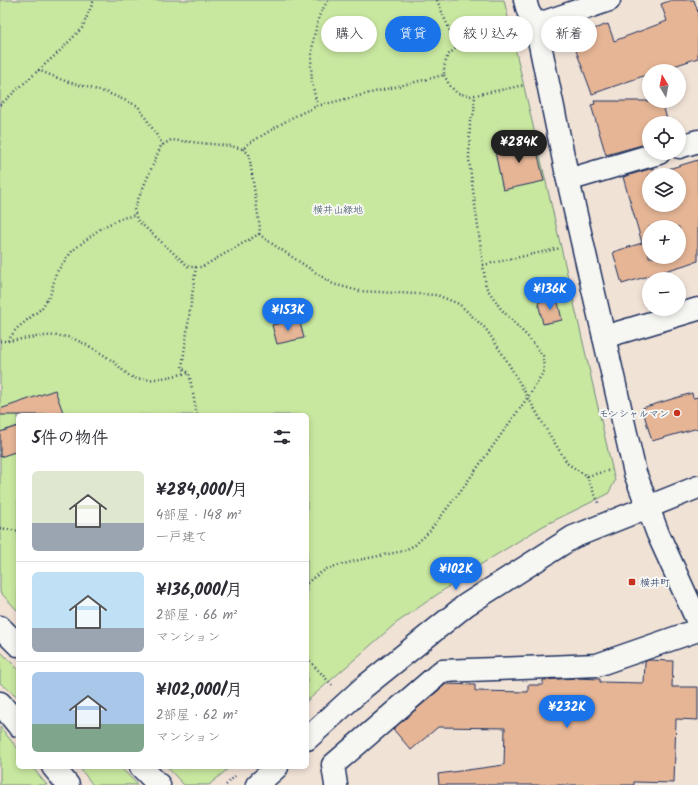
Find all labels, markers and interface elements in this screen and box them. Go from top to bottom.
chip: 購入 [321,16,377,52]
chip: 賃貸 [385,16,441,52]
chip: 絞り込み [449,16,533,52]
chip: 新着 [541,16,597,52]
north arrow [642,64,686,108]
map controls [642,64,686,316]
button: locate [642,116,686,160]
pin: ¥284K [491,130,547,164]
text: ¥284K [500,132,538,153]
button: layers [642,168,686,212]
park label: 横井山緑地 [313,202,363,218]
button: + [642,220,686,264]
button: − [642,272,686,316]
pin: ¥136K [522,277,578,311]
text: ¥136K [533,279,567,300]
pin: ¥153K [260,298,316,332]
text: ¥153K [271,300,305,321]
place label: モンシャルマン [599,406,669,422]
marker: モンシャルマン [672,408,682,418]
text: 5件の物件 [32,425,109,452]
icon: filters [271,426,293,448]
text: ¥284,000/月 [156,477,248,504]
icon: home [64,487,112,535]
text: 4部屋 · 148 m² [156,505,241,526]
text: 一戸建て [156,527,208,548]
pin: ¥102K [428,557,484,591]
text: ¥102K [439,559,473,580]
place label: 横井町 [640,575,670,591]
text: ¥136,000/月 [156,577,243,604]
marker: 横井町 [627,577,637,587]
icon: home [64,588,112,636]
text: 2部屋 · 66 m² [156,605,237,626]
text: マンション [156,627,220,648]
text: ¥102,000/月 [156,677,243,704]
icon: home [64,688,112,736]
pin: ¥232K [539,695,595,729]
text: ¥232K [548,697,586,718]
text: 2部屋 · 62 m² [156,705,237,726]
text: マンション [156,727,220,748]

